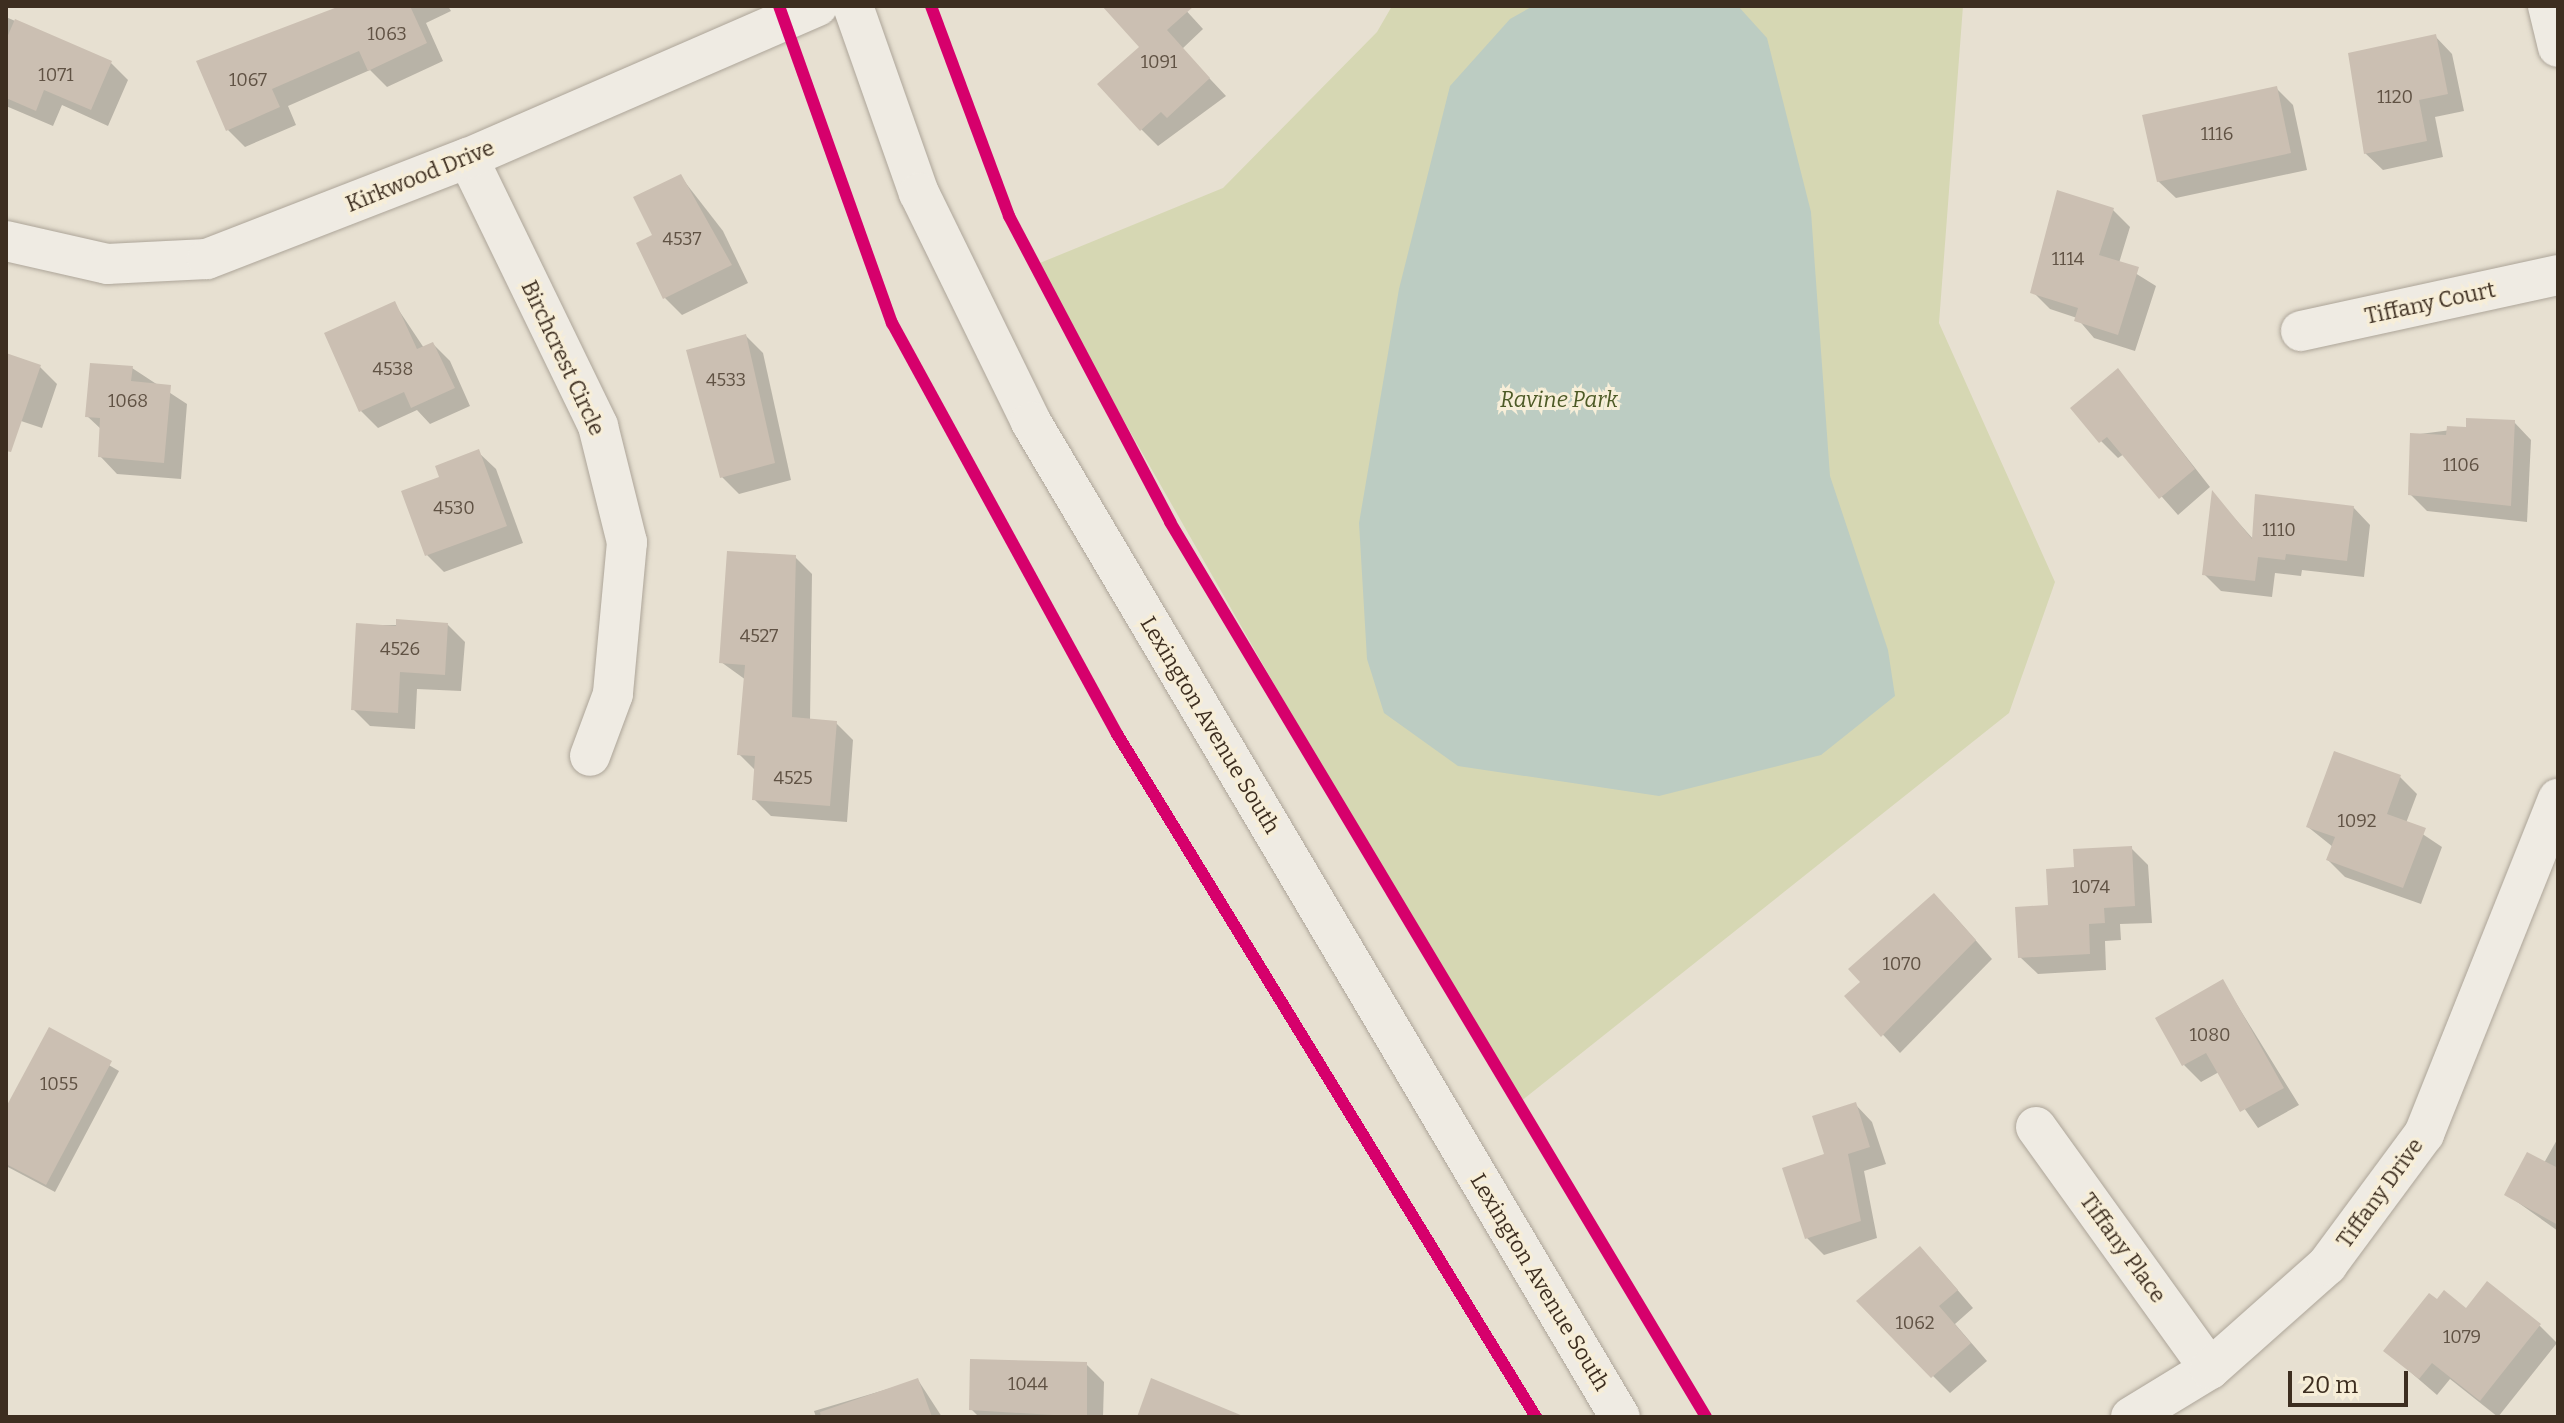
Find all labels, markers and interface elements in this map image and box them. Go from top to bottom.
house number: 1063 [367,23,407,45]
house number: 1091 [1141,51,1177,73]
house number: 1071 [38,64,74,86]
house number: 1067 [229,69,267,91]
house number: 1120 [2377,86,2413,108]
house number: 1116 [2201,123,2233,145]
street label: Kirkwood Drive [342,134,498,218]
house number: 4537 [663,228,701,250]
house number: 1114 [2052,248,2084,270]
street label: Birchcrest Circle [516,276,610,440]
street label: Tiffany Court [2362,276,2498,330]
house number: 4538 [373,358,413,380]
house number: 4533 [706,369,746,391]
park label: Ravine Park [1500,387,1618,413]
house number: 1068 [108,390,148,412]
house number: 1106 [2443,454,2479,476]
house number: 4530 [433,497,475,519]
house number: 1110 [2262,519,2296,541]
street label: Lexington Avenue South [1135,612,1285,838]
house number: 4527 [740,625,778,647]
house number: 4526 [380,638,420,660]
house number: 4525 [773,767,813,789]
house number: 1092 [2337,810,2377,832]
house number: 1074 [2072,876,2110,898]
house number: 1070 [1882,953,1922,975]
house number: 1080 [2189,1024,2231,1046]
house number: 1055 [40,1073,78,1095]
street label: Tiffany Drive [2331,1133,2429,1253]
street label: Lexington Avenue South [1465,1169,1615,1395]
street label: Tiffany Place [2074,1188,2172,1308]
house number: 1062 [1895,1312,1935,1334]
house number: 1079 [2443,1326,2481,1348]
scale bar [2292,1355,2412,1405]
text: 20 m [2302,1371,2358,1399]
house number: 1044 [1008,1373,1048,1395]

